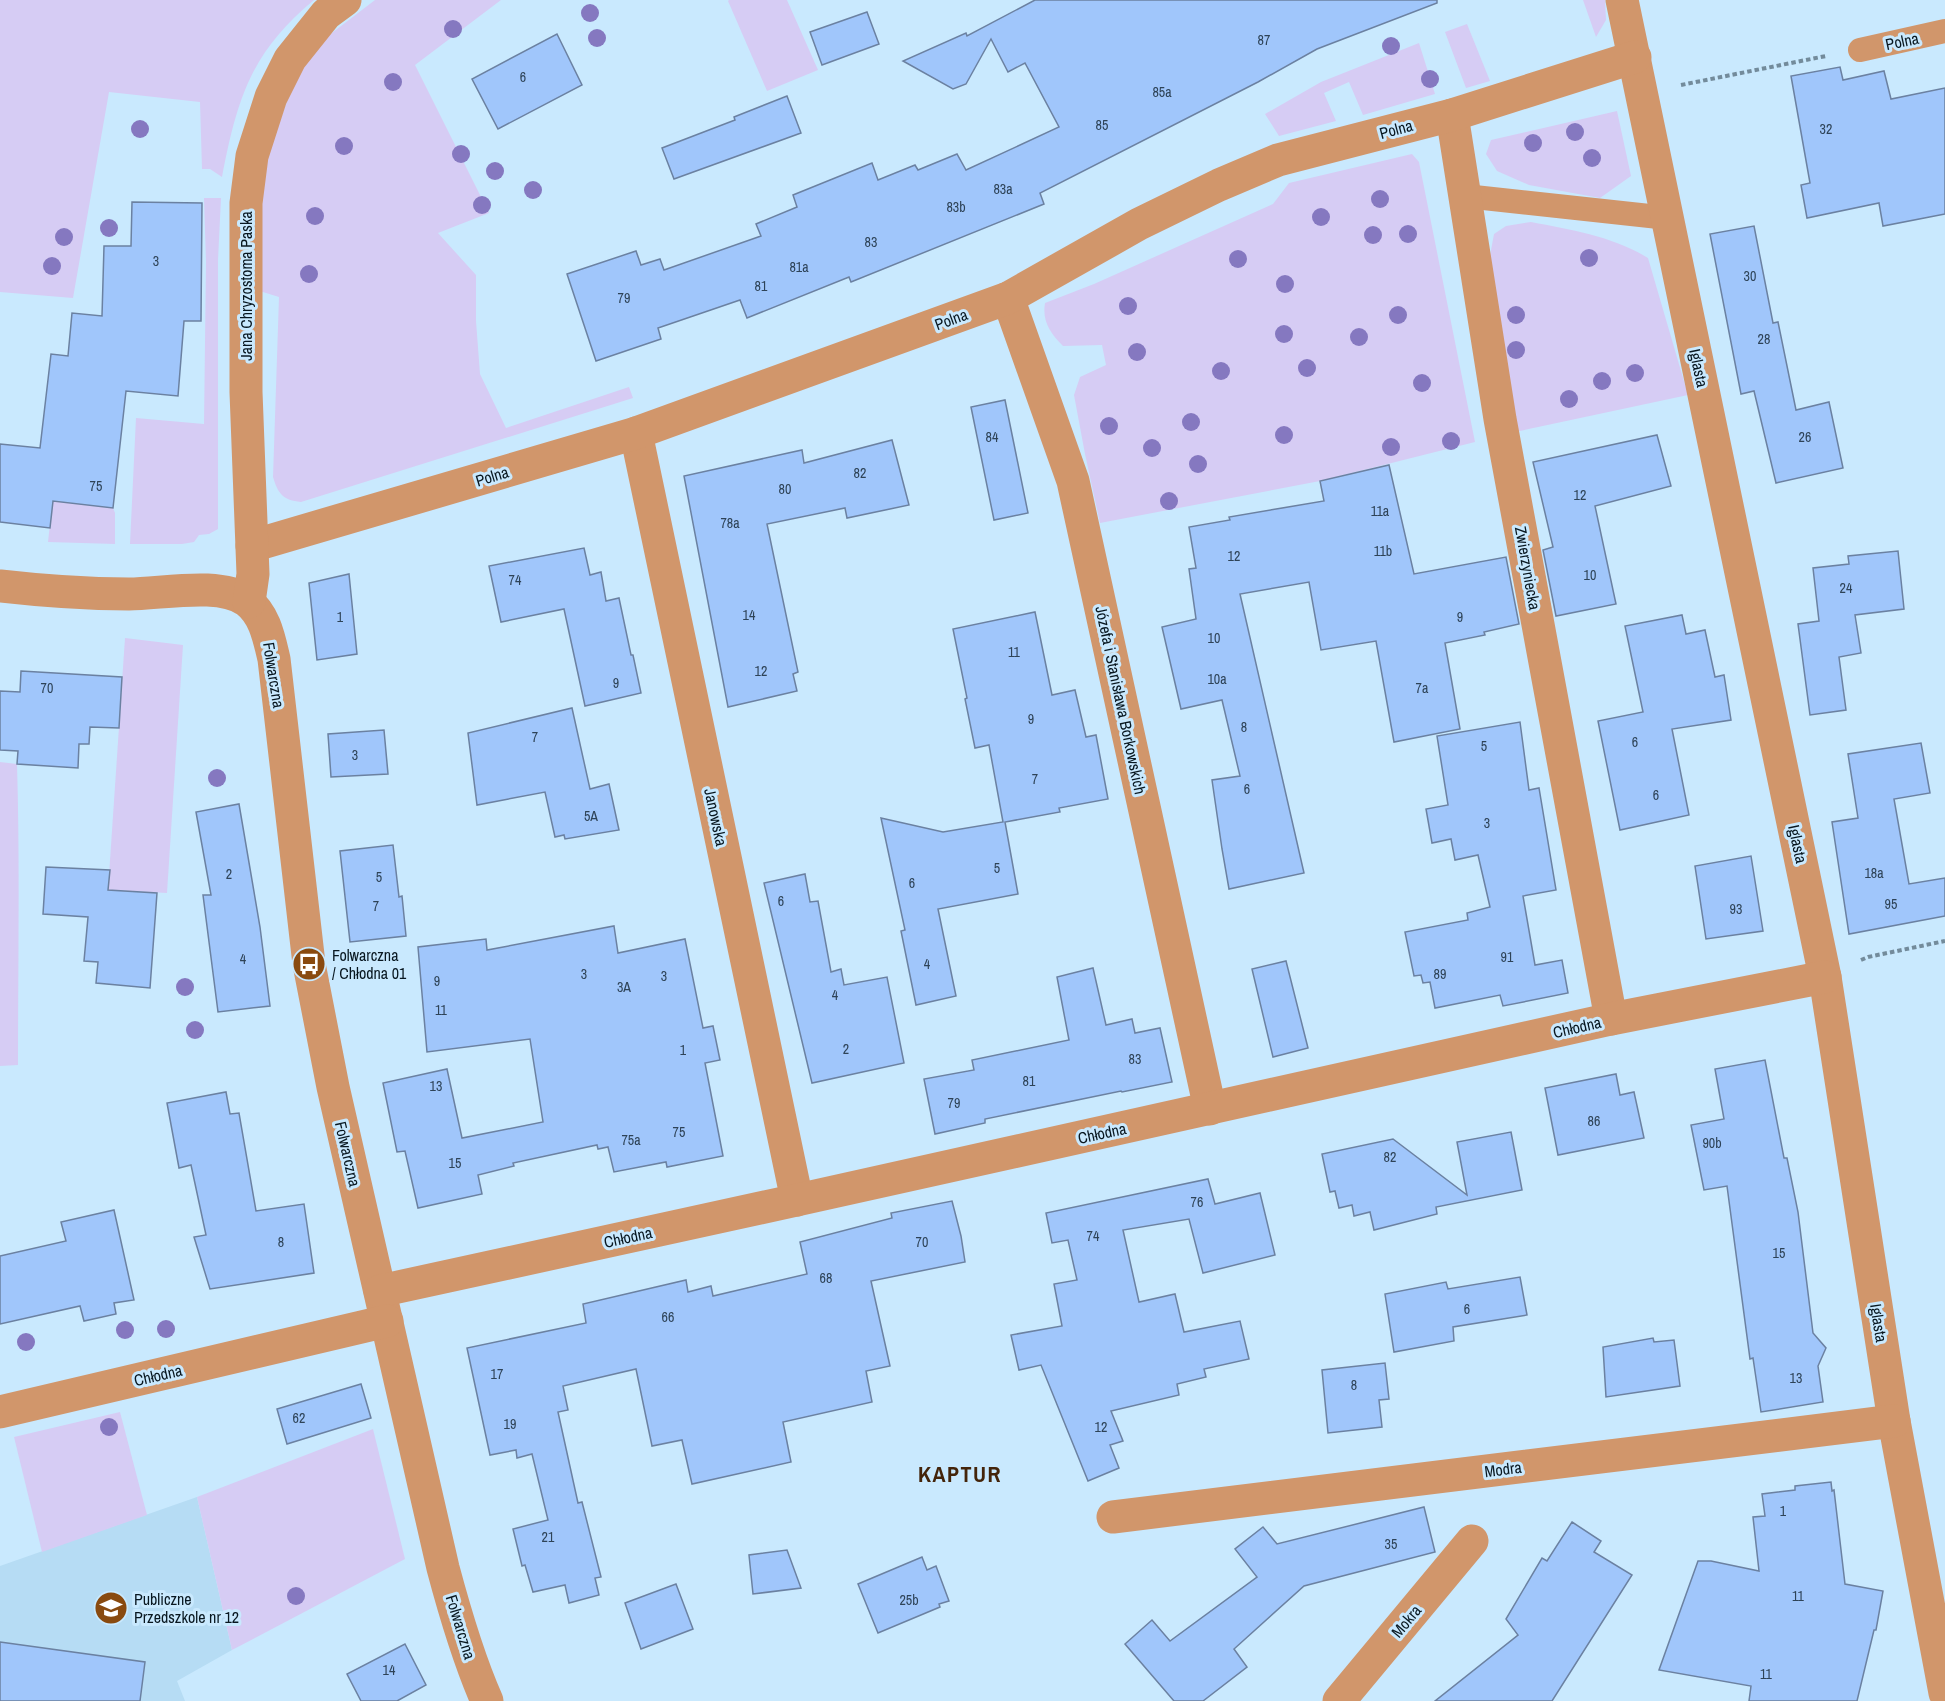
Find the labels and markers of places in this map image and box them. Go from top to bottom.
place label: Folwarczna / Chłodna 01 [332,944,407,984]
bus stop icon: Folwarczna / Chłodna 01 [291,946,327,982]
place label: Publiczne Przedszkole nr 12 [134,1588,239,1628]
school or university icon: Publiczne Przedszkole nr 12 [93,1590,129,1626]

